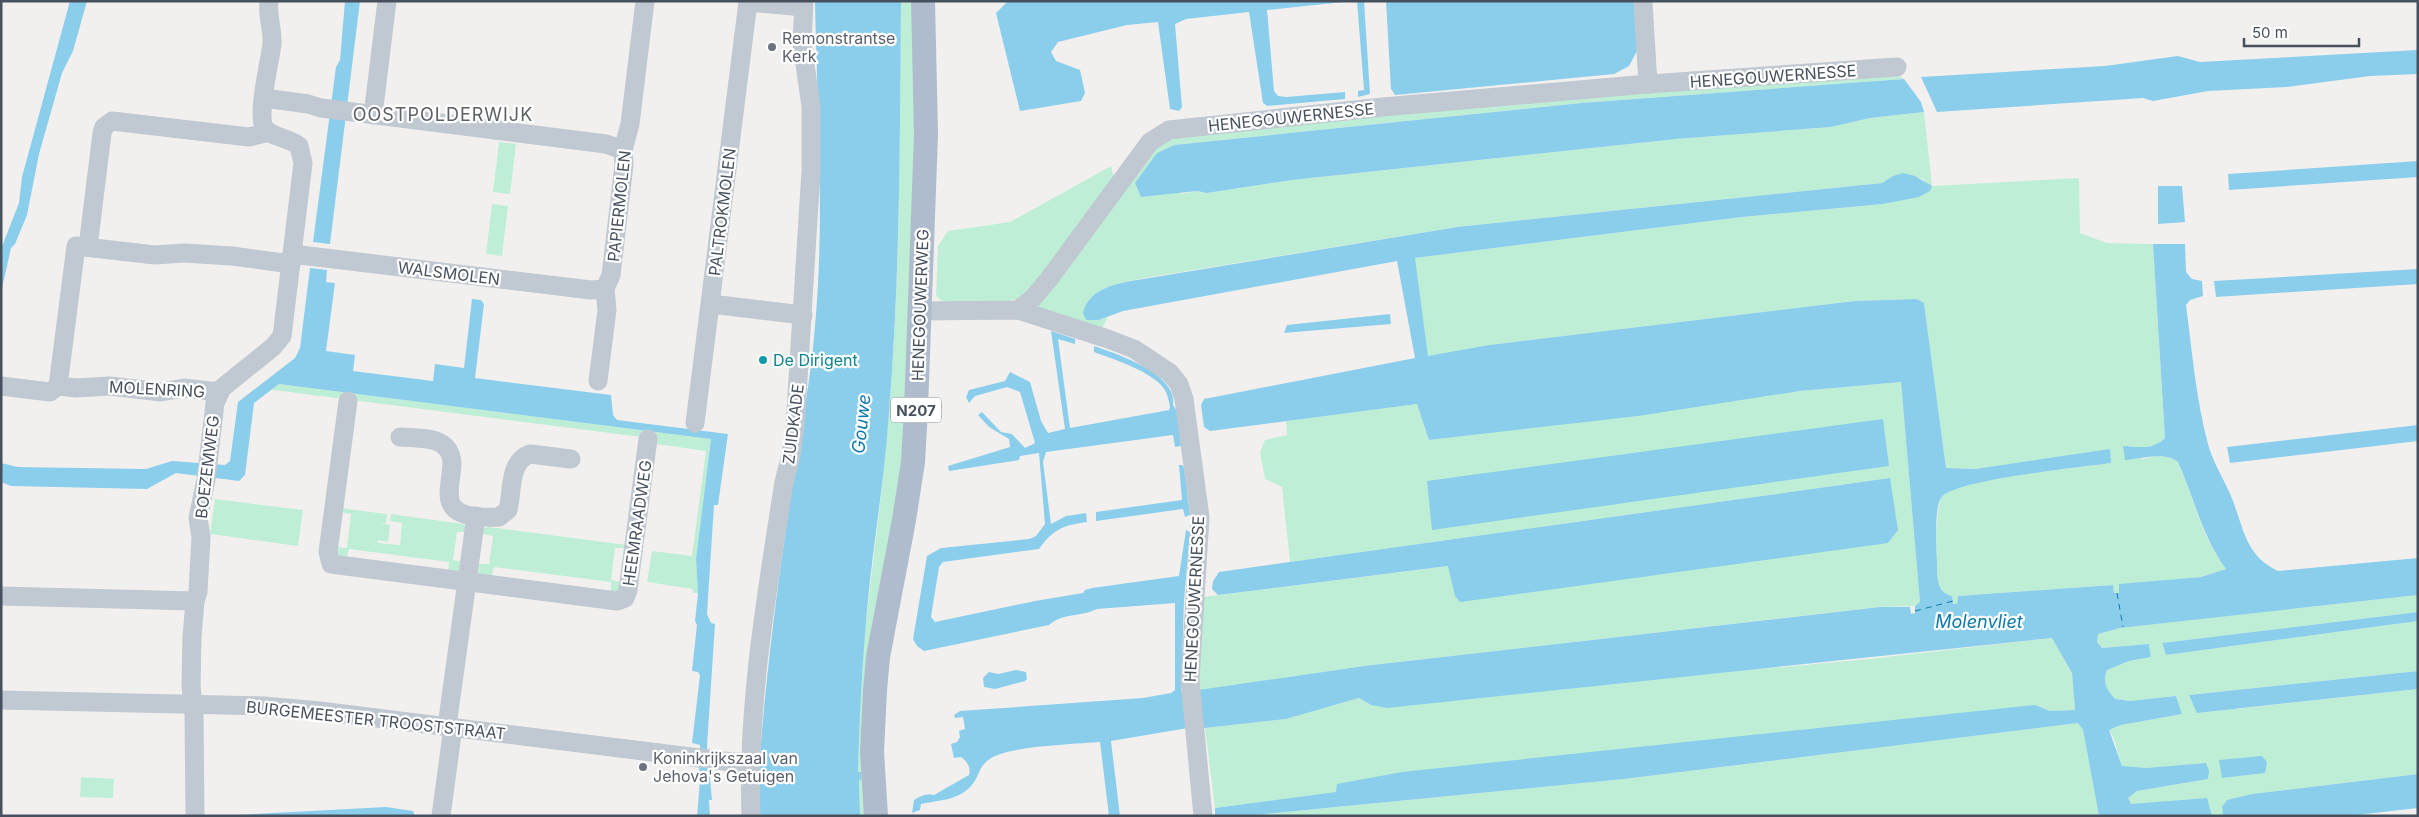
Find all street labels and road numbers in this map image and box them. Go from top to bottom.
street label: HENEGOUWERNESSE [1689,60,1857,92]
street label: HENEGOUWERNESSE [1207,98,1375,136]
street label: PALTROKMOLEN [704,147,740,277]
street label: PAPIERMOLEN [603,149,635,263]
street label: HENEGOUWERWEG [907,229,933,381]
street label: WALSMOLEN [397,257,501,289]
street label: MOLENRING [109,377,205,401]
street label: ZUIDKADE [778,383,808,465]
road number: N207 [891,398,941,422]
street label: BOEZEMWEG [191,414,223,520]
street label: HEEMRAADWEG [618,459,656,587]
street label: HENEGOUWERNESSE [1180,515,1208,683]
street label: BURGEMEESTER TROOSTSTRAAT [245,696,507,744]

